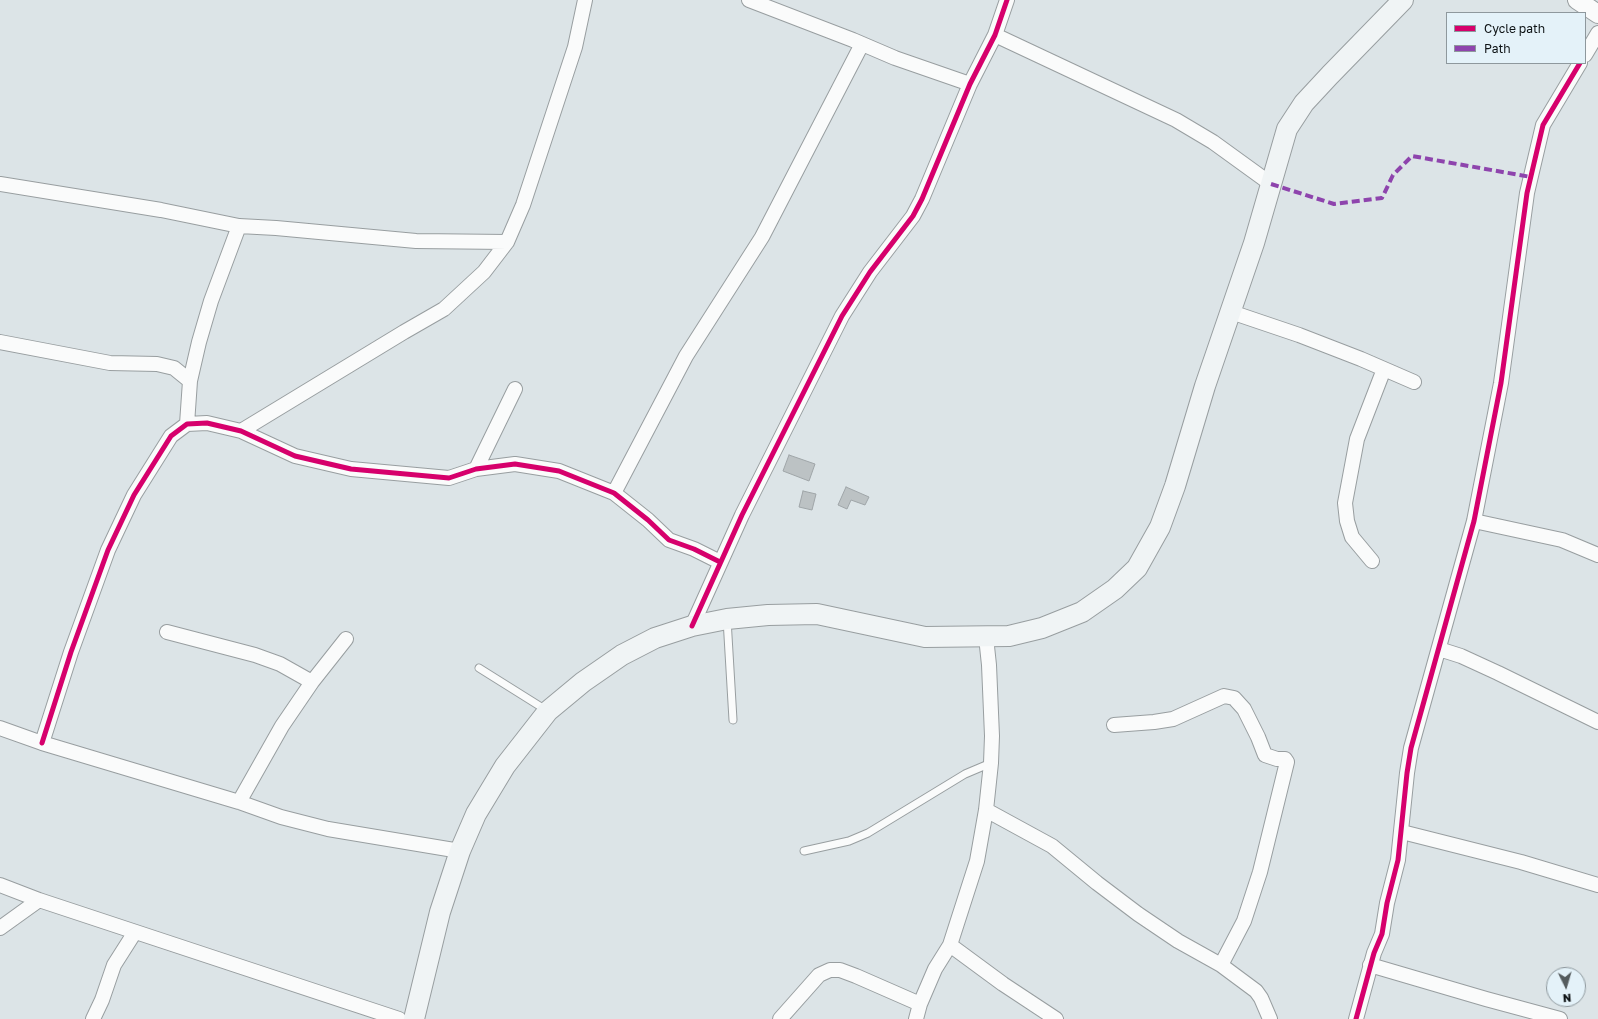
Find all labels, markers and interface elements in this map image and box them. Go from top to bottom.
legend [1446,12,1586,64]
text: Cycle path [1484,21,1545,36]
text: Path [1484,41,1511,56]
north arrow [1546,967,1586,1007]
text: N [1562,992,1572,1005]

